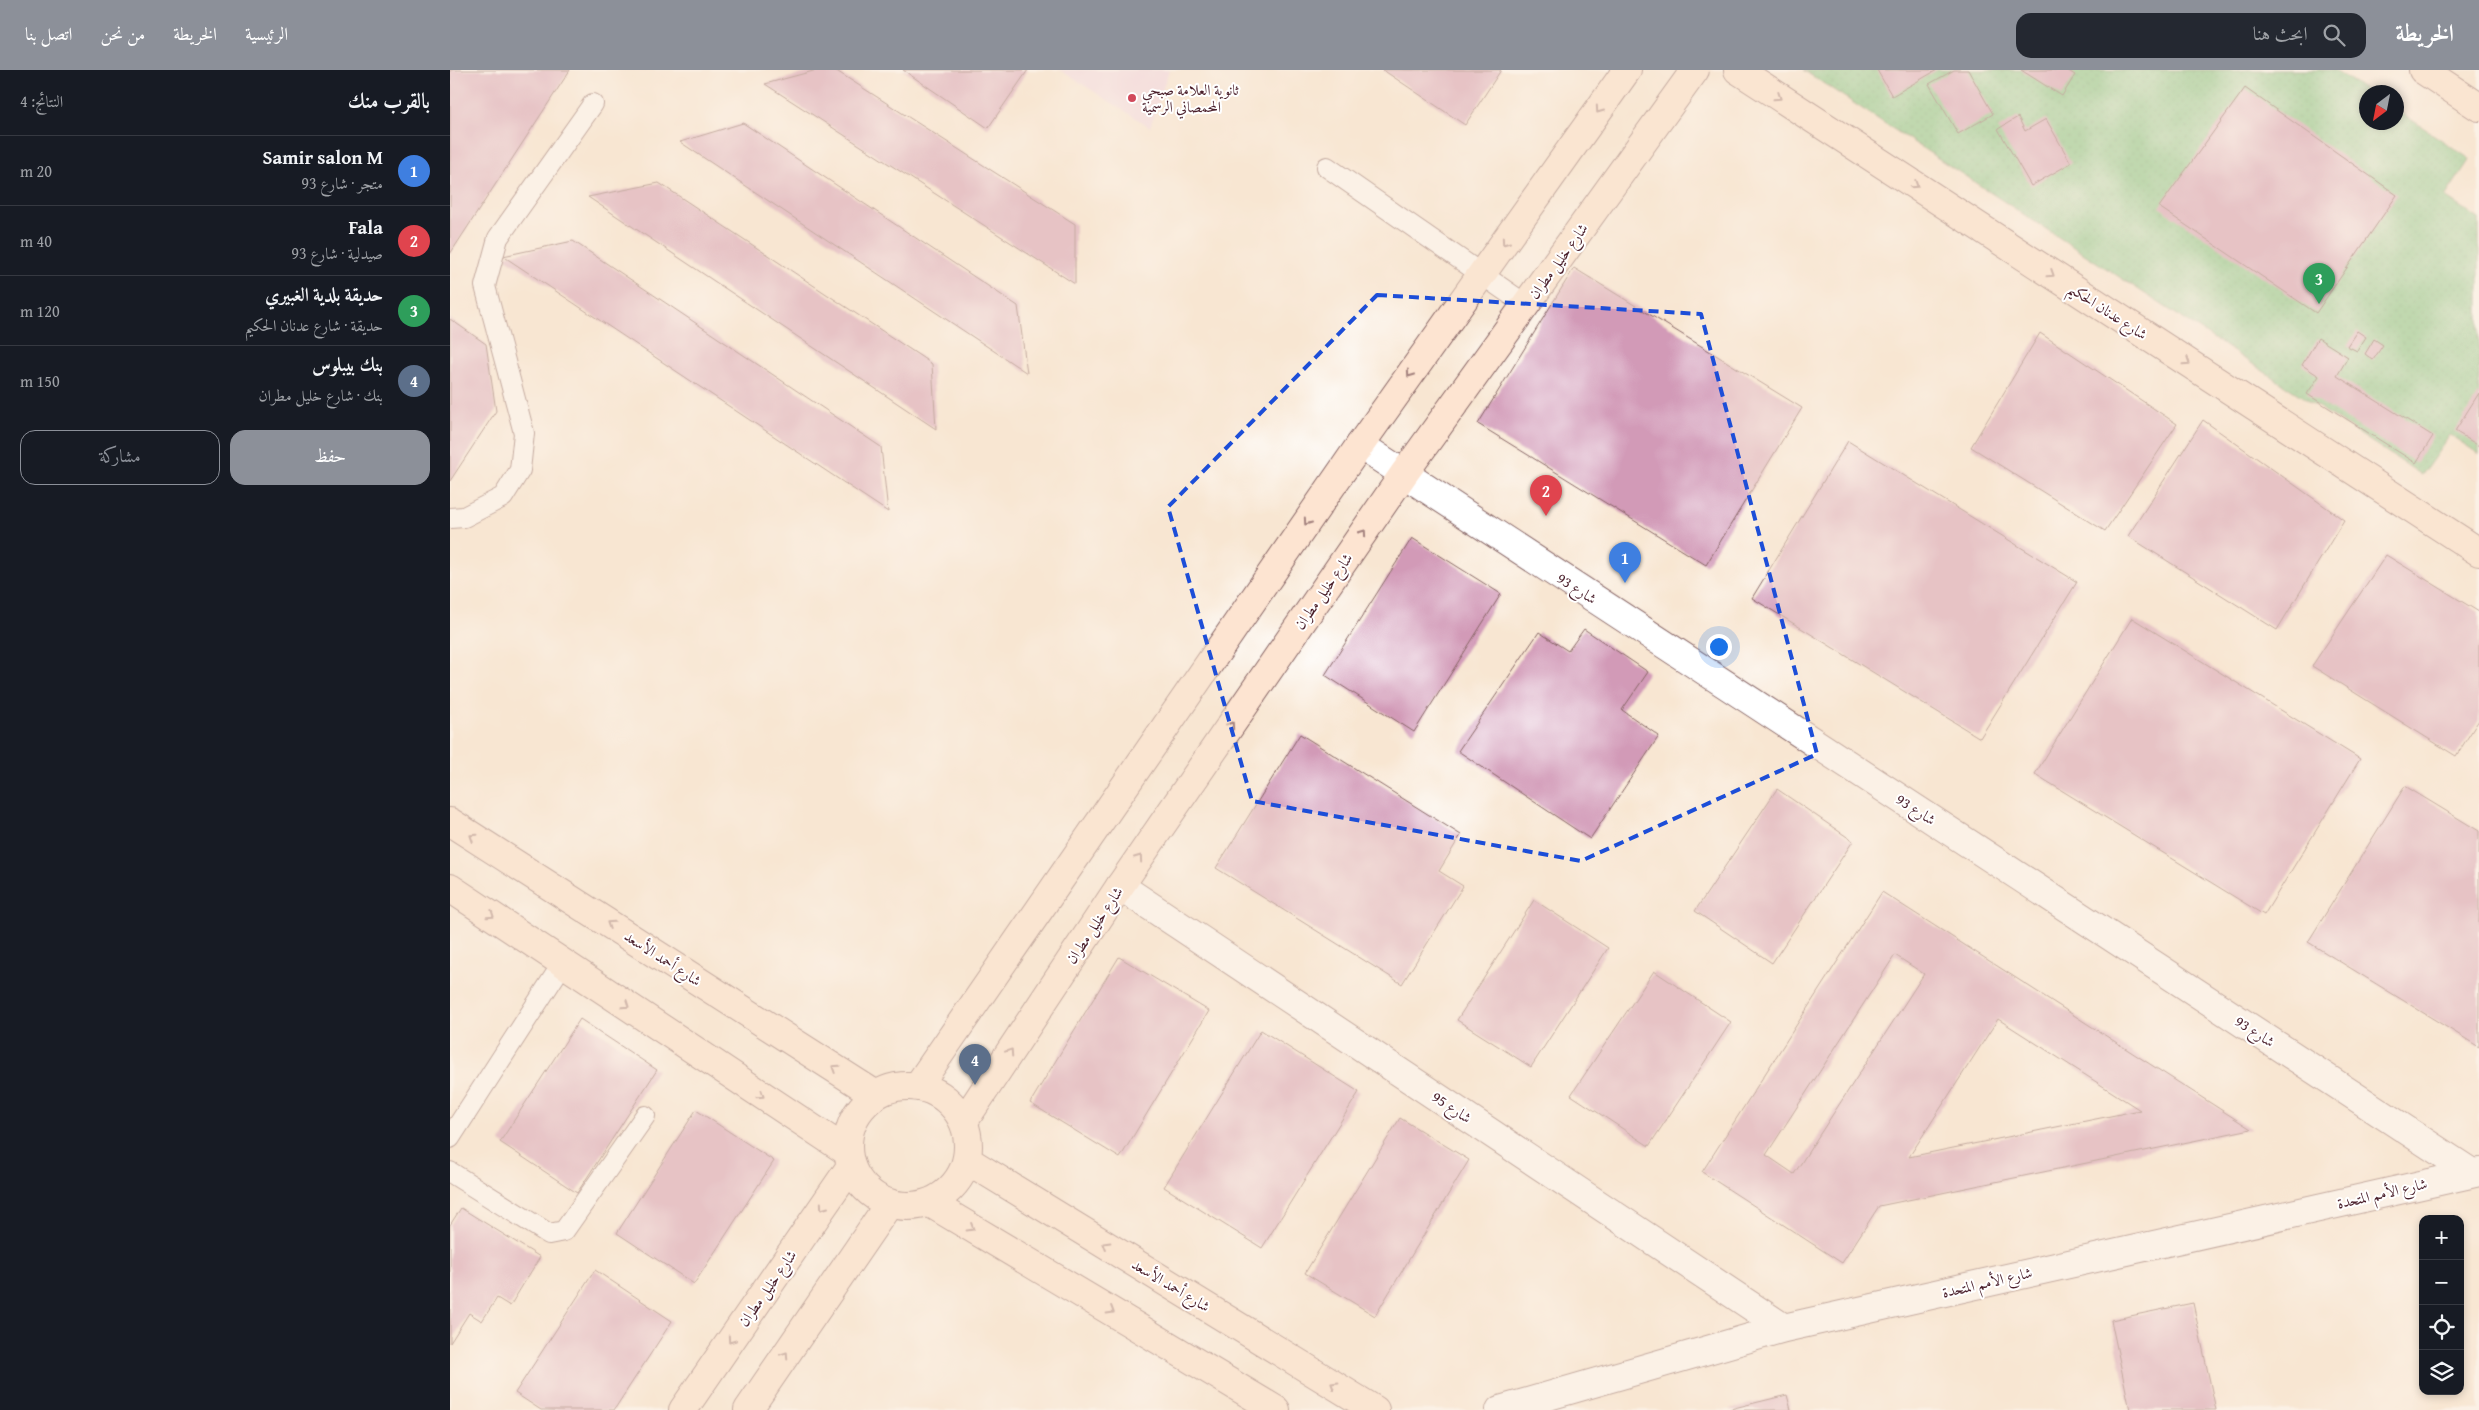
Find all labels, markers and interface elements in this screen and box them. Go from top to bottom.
search box [2016,13,2366,58]
text: الخريطة [2396,15,2454,50]
text: ابحث هنا [2253,19,2308,47]
text: اتصل بنا [25,20,72,47]
text: من نحن [100,20,145,47]
text: الخريطة [173,20,217,47]
text: الرئيسية [245,20,288,47]
icon: search [2320,21,2348,49]
place label: ثانوية العلامة صبحي المحمصاني الرسمية [1142,79,1239,119]
text: بالقرب منك [348,85,430,116]
north arrow [2359,85,2404,130]
text: النتائج: 4 [20,89,63,113]
one-way arrow [1773,90,1782,100]
marker: ثانوية العلامة صبحي المحمصاني الرسمية [1126,92,1138,104]
one-way arrow [1596,104,1605,114]
text: Samir salon M [263,143,383,171]
text: 20 m [20,159,52,183]
text: 1 [410,159,418,183]
text: متجر · شارع 93 [301,171,383,195]
one-way arrow [1909,179,1918,188]
text: Fala [349,213,383,241]
street label: شارع خليل مطران [1523,219,1595,305]
text: 40 m [20,229,52,253]
text: 2 [410,229,418,253]
one-way arrow [1502,236,1511,246]
text: صيدلية · شارع 93 [291,241,383,265]
pin: 3 [2303,263,2335,304]
one-way arrow [2046,267,2055,277]
street label: شارع عدنان الحكيم [2062,278,2152,349]
text: حديقة بلدية الغبيري [265,280,383,308]
text: 120 m [20,299,60,323]
text: 3 [410,299,418,323]
text: حديقة · شارع عدنان الحكيم [245,313,383,337]
text: بنك بيبلوس [312,350,383,378]
one-way arrow [2182,356,2191,365]
one-way arrow [1408,368,1416,377]
text: 150 m [20,369,60,393]
text: 4 [410,369,418,393]
text: بنك · شارع خليل مطران [258,383,383,407]
button: مشاركة [20,430,220,485]
button: حفظ [230,430,430,485]
pin: 2 [1530,475,1562,516]
one-way arrow [1304,516,1313,525]
one-way arrow [1357,529,1366,539]
pin: 1 [1609,542,1641,583]
street label: شارع خليل مطران [1289,548,1360,635]
street label: شارع 93 [1551,567,1601,611]
your location [1706,634,1732,660]
one-way arrow [1225,721,1234,730]
street label: شارع 93 [1890,788,1940,832]
one-way arrow [469,833,478,843]
one-way arrow [1133,855,1142,864]
street label: شارع خليل مطران [1060,882,1130,969]
one-way arrow [485,909,494,918]
one-way arrow [606,921,615,930]
street label: شارع أحمد الأسعد [619,925,706,993]
one-way arrow [620,999,630,1008]
street label: شارع 93 [2229,1010,2279,1054]
pin: 4 [959,1044,991,1085]
one-way arrow [1004,1048,1013,1057]
one-way arrow [831,1065,840,1075]
street label: شارع 95 [1426,1086,1476,1130]
one-way arrow [756,1089,765,1098]
street label: شارع الأمم المتحدة [2335,1172,2430,1217]
one-way arrow [820,1201,830,1210]
map controls [2419,1215,2464,1395]
button: + [2419,1215,2464,1260]
one-way arrow [966,1221,975,1231]
one-way arrow [1102,1242,1111,1251]
street label: شارع خليل مطران [733,1245,804,1332]
street label: شارع أحمد الأسعد [1126,1253,1214,1319]
button: − [2419,1260,2464,1305]
street label: شارع الأمم المتحدة [1940,1261,2035,1306]
one-way arrow [1105,1305,1114,1315]
button: locate [2419,1305,2464,1350]
one-way arrow [728,1335,737,1344]
button: layers [2419,1350,2464,1395]
one-way arrow [779,1351,788,1361]
one-way arrow [1330,1381,1339,1391]

